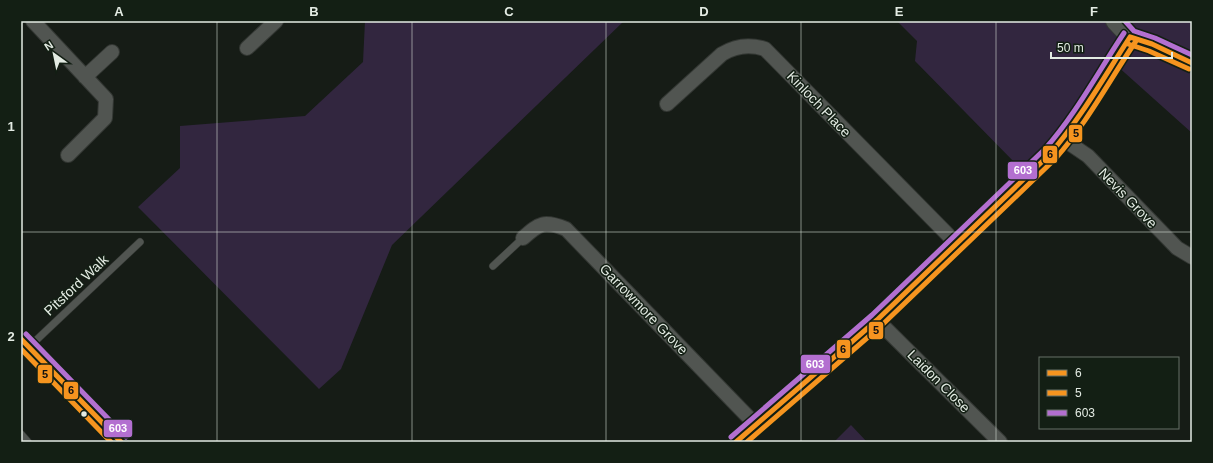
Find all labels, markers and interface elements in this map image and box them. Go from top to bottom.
text: A [114,4,124,19]
text: B [309,4,319,19]
text: C [504,4,514,19]
text: D [699,4,709,19]
text: E [895,4,904,19]
text: F [1090,4,1098,19]
north arrow [34,34,74,74]
scale bar [1051,34,1172,60]
text: N [42,38,55,53]
text: 50 m [1057,41,1084,55]
street label: Kinloch Place [784,68,854,140]
text: 1 [7,119,15,134]
line badge: 5 [1068,124,1083,143]
text: 5 [1073,127,1079,139]
line badge: 6 [1042,145,1058,164]
text: 6 [1047,148,1053,160]
line badge: 603 [1007,161,1038,180]
text: 603 [1014,164,1032,176]
street label: Nevis Grove [1095,165,1161,231]
street label: Pitsford Walk [41,251,112,319]
street label: Garrowmore Grove [597,260,692,358]
line badge: 5 [868,321,884,340]
text: 5 [873,324,879,336]
text: 2 [7,329,15,344]
line badge: 6 [836,339,851,359]
text: 6 [840,343,846,355]
street label: Laidon Close [904,346,974,416]
line badge: 603 [800,354,831,374]
legend [1039,357,1179,429]
text: 603 [806,358,824,370]
line badge: 5 [37,364,53,384]
text: 6 [1075,366,1082,380]
text: 5 [42,368,48,380]
line badge: 6 [63,381,79,400]
text: 6 [68,384,74,396]
text: 5 [1075,386,1082,400]
text: 603 [1075,406,1095,420]
unlabelled marker [79,409,89,419]
line badge: 603 [103,419,133,438]
text: 603 [109,422,127,434]

